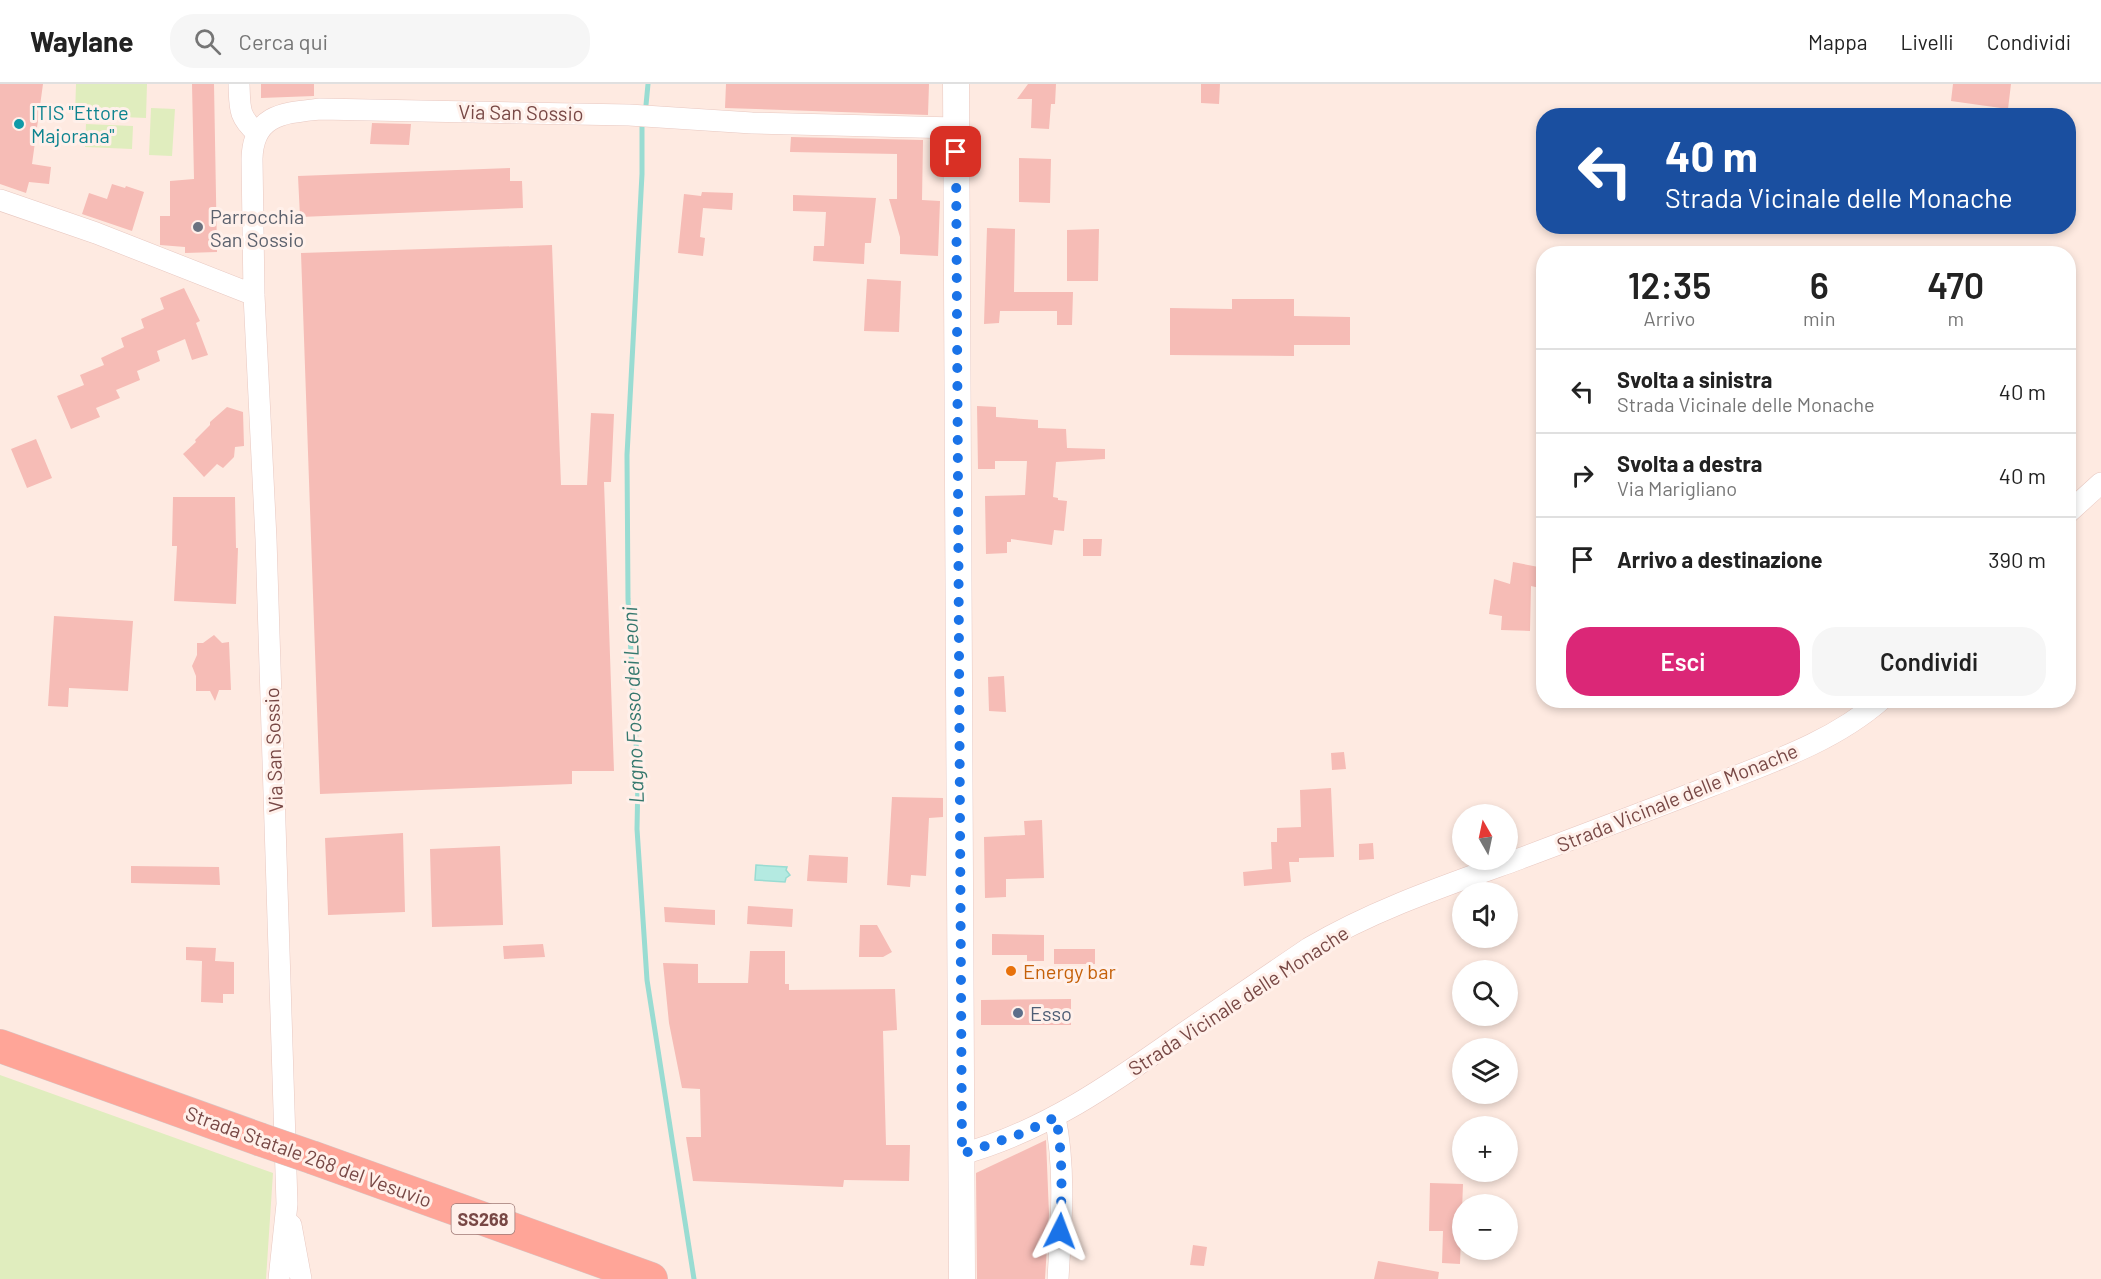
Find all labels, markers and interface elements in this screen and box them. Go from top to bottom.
search box [170,14,590,68]
text: Waylane [30,24,134,58]
icon: search [191,25,224,58]
text: Cerca qui [239,28,328,54]
text: Mappa [1808,29,1868,54]
text: Livelli [1901,29,1954,54]
text: Condividi [1987,29,2071,54]
street label: Via San Sossio [458,99,584,125]
place label: ITIS "Ettore Majorana" [31,100,129,147]
marker: ITIS "Ettore Majorana" [12,117,26,131]
pin [930,126,981,177]
text: 40 m [1665,130,1758,180]
icon: left [1566,132,1644,210]
icon: arrive [939,135,972,168]
text: Strada Vicinale delle Monache [1665,181,2013,213]
place label: Parrocchia San Sossio [210,204,304,251]
marker: Parrocchia San Sossio [191,220,205,234]
text: 12:35 [1628,263,1711,306]
text: 6 [1810,263,1829,306]
text: 470 [1927,263,1984,306]
text: Arrivo [1644,306,1695,330]
text: min [1803,306,1835,330]
text: m [1947,306,1964,330]
text: Svolta a sinistra [1617,366,1772,392]
icon: left [1566,375,1599,408]
text: 40 m [1999,378,2046,404]
text: Strada Vicinale delle Monache [1617,392,1875,416]
text: Svolta a destra [1617,450,1762,476]
icon: right [1566,459,1599,492]
text: 40 m [1999,462,2046,488]
text: Via Marigliano [1617,476,1737,500]
icon: arrive [1566,543,1599,576]
text: Arrivo a destinazione [1617,546,1823,572]
text: 390 m [1988,546,2046,572]
water label: Lagno Fosso dei Leoni [616,605,648,804]
button: Esci [1566,627,1800,696]
button: Condividi [1812,627,2046,696]
street label: Via San Sossio [259,687,287,813]
street label: Strada Vicinale delle Monache [1553,738,1801,856]
north arrow [1452,804,1518,870]
map controls [1452,804,1518,1260]
button: sound [1452,882,1518,948]
street label: Strada Vicinale delle Monache [1123,920,1353,1080]
place label: Energy bar [1023,959,1116,983]
button: search [1452,960,1518,1026]
marker: Energy bar [1004,964,1018,978]
place label: Esso [1030,1001,1072,1025]
marker: Esso [1011,1006,1025,1020]
button: layers [1452,1038,1518,1104]
street label: Strada Statale 268 del Vesuvio [183,1100,435,1212]
button: + [1452,1116,1518,1182]
button: − [1452,1194,1518,1260]
position arrow [1028,1199,1092,1263]
road number: SS268 [452,1204,514,1234]

